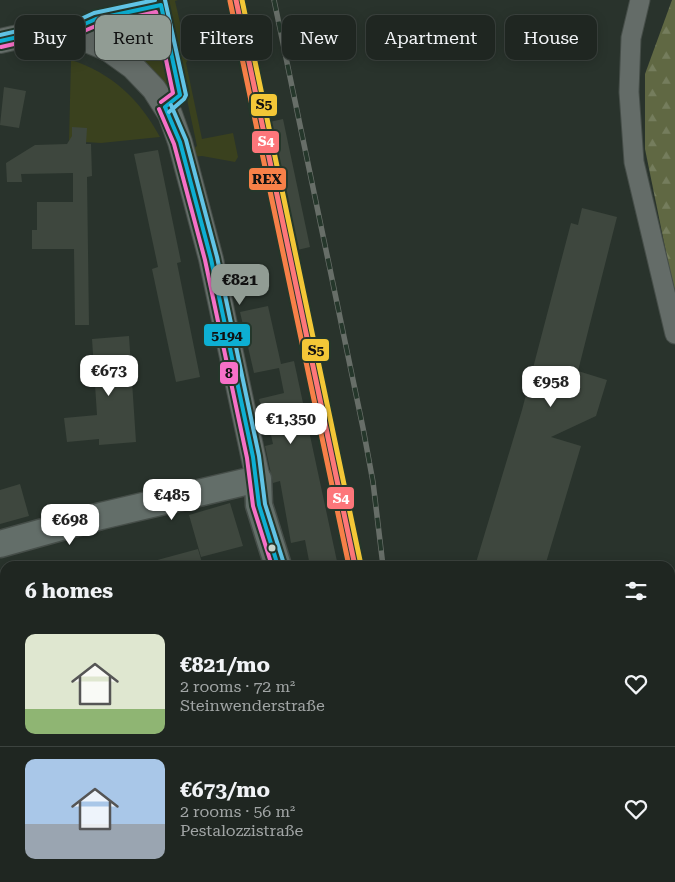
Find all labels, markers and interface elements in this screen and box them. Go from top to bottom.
chip: Buy [15,15,85,60]
chip: Rent [95,15,171,60]
chip: Filters [181,15,272,60]
chip: New [282,15,356,60]
chip: Apartment [366,15,495,60]
chip: House [505,15,597,60]
line badge: S5 [250,93,278,117]
text: S5 [256,96,272,112]
line badge: S4 [251,130,280,154]
text: S4 [258,133,274,149]
line badge: REX [248,167,287,191]
text: REX [252,171,283,187]
pin: €821 [210,264,270,306]
text: €821 [222,270,258,289]
line badge: 5194 [203,323,251,347]
text: 5194 [211,327,243,343]
line badge: S5 [301,338,330,362]
text: S5 [308,342,324,358]
pin: €673 [79,354,139,397]
text: €673 [91,361,127,380]
line badge: 8 [219,361,239,385]
text: 8 [225,365,233,381]
pin: €958 [521,366,581,408]
text: €958 [533,372,569,391]
pin: €1,350 [250,402,332,445]
text: €1,350 [266,409,316,428]
pin: €485 [142,478,202,521]
text: €485 [154,485,190,504]
line badge: S4 [326,486,355,510]
text: S4 [333,490,349,506]
pin: €698 [40,504,100,546]
text: €698 [52,510,88,529]
unlabelled marker [267,543,277,553]
icon: filters [622,577,650,605]
text: 6 homes [25,579,113,603]
text: €821/mo [180,653,270,677]
icon: home [65,654,125,714]
icon: heart [622,670,650,698]
text: 2 rooms · 72 m² [180,677,295,696]
text: Steinwenderstraße [180,696,325,715]
text: €673/mo [180,778,270,802]
icon: home [65,779,125,839]
icon: heart [622,795,650,823]
text: 2 rooms · 56 m² [180,802,295,821]
text: Pestalozzistraße [180,821,303,840]

